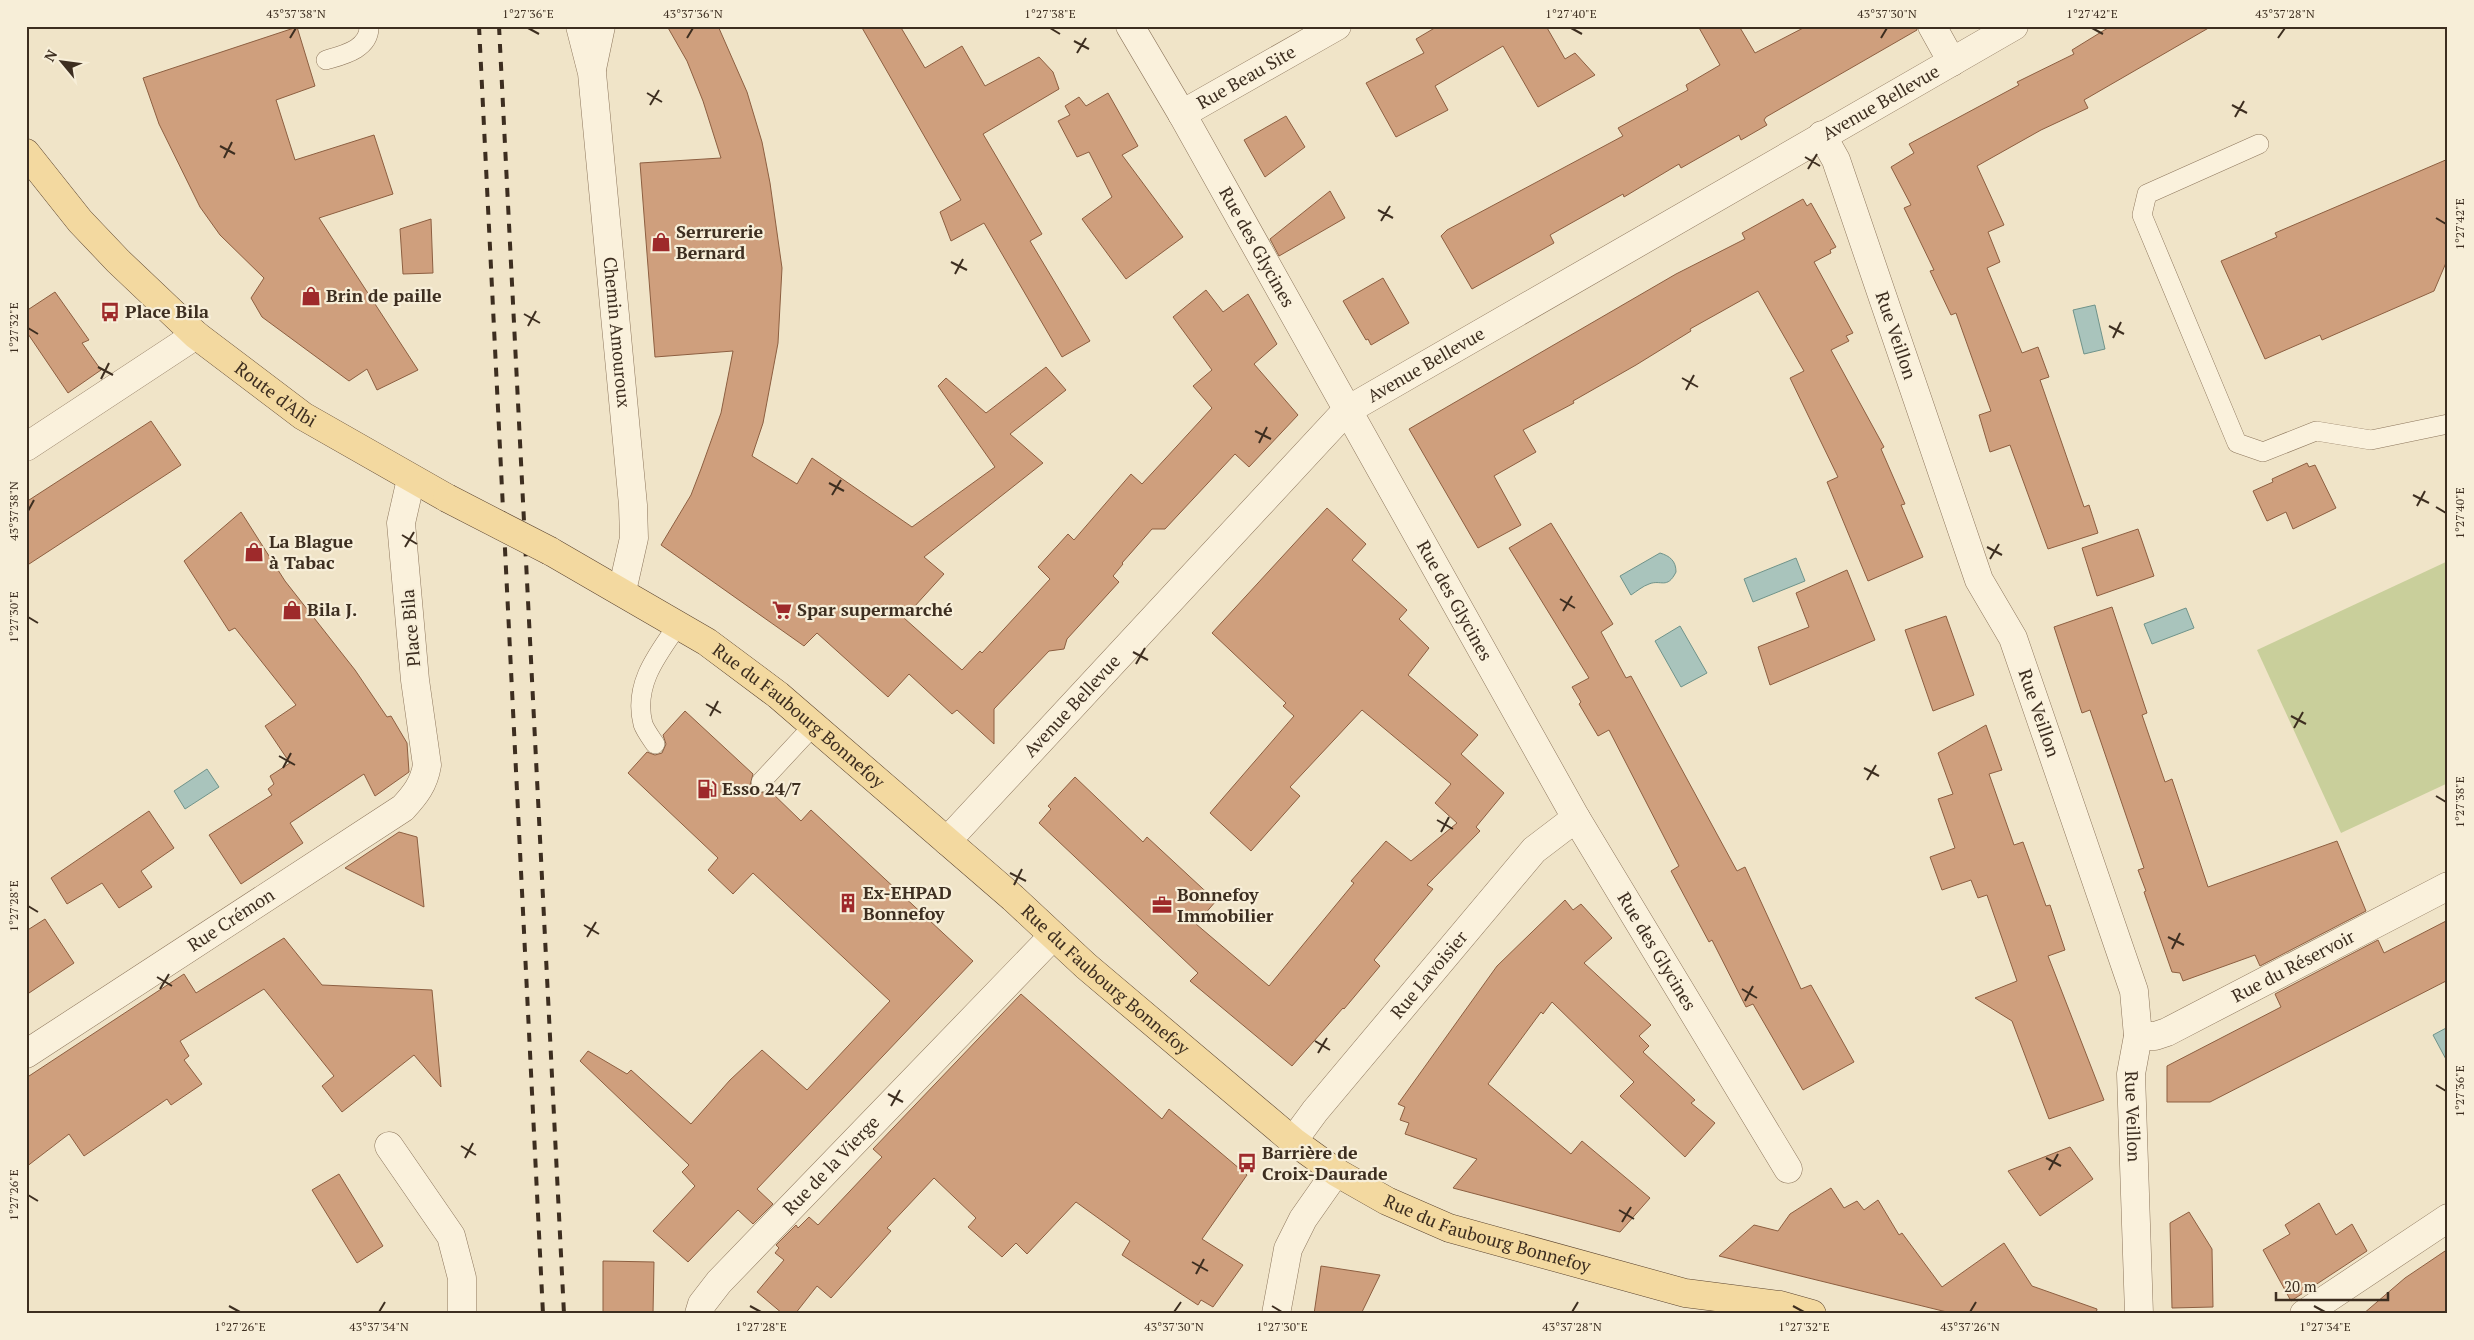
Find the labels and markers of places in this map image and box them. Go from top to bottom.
place label: Serrurerie Bernard [676,219,764,264]
shop icon: Serrurerie Bernard [650,231,672,253]
place label: Brin de paille [326,283,442,307]
shop icon: Brin de paille [300,285,322,307]
place label: Place Bila [125,299,209,323]
bus stop icon: Place Bila [99,301,121,323]
place label: La Blague à Tabac [269,529,353,574]
shop icon: La Blague à Tabac [243,541,265,563]
place label: Bila J. [307,597,357,621]
place label: Spar supermarché [797,597,953,621]
shop icon: Bila J. [281,599,303,621]
supermarket icon: Spar supermarché [771,599,793,621]
place label: Esso 24/7 [722,776,801,800]
fuel station icon: Esso 24/7 [696,778,718,800]
place label: Ex-EHPAD Bonnefoy [863,880,952,925]
place label: Bonnefoy Immobilier [1177,882,1274,927]
building icon: Ex-EHPAD Bonnefoy [837,892,859,914]
office icon: Bonnefoy Immobilier [1151,894,1173,916]
place label: Barrière de Croix-Daurade [1262,1140,1388,1185]
bus stop icon: Barrière de Croix-Daurade [1236,1152,1258,1174]

